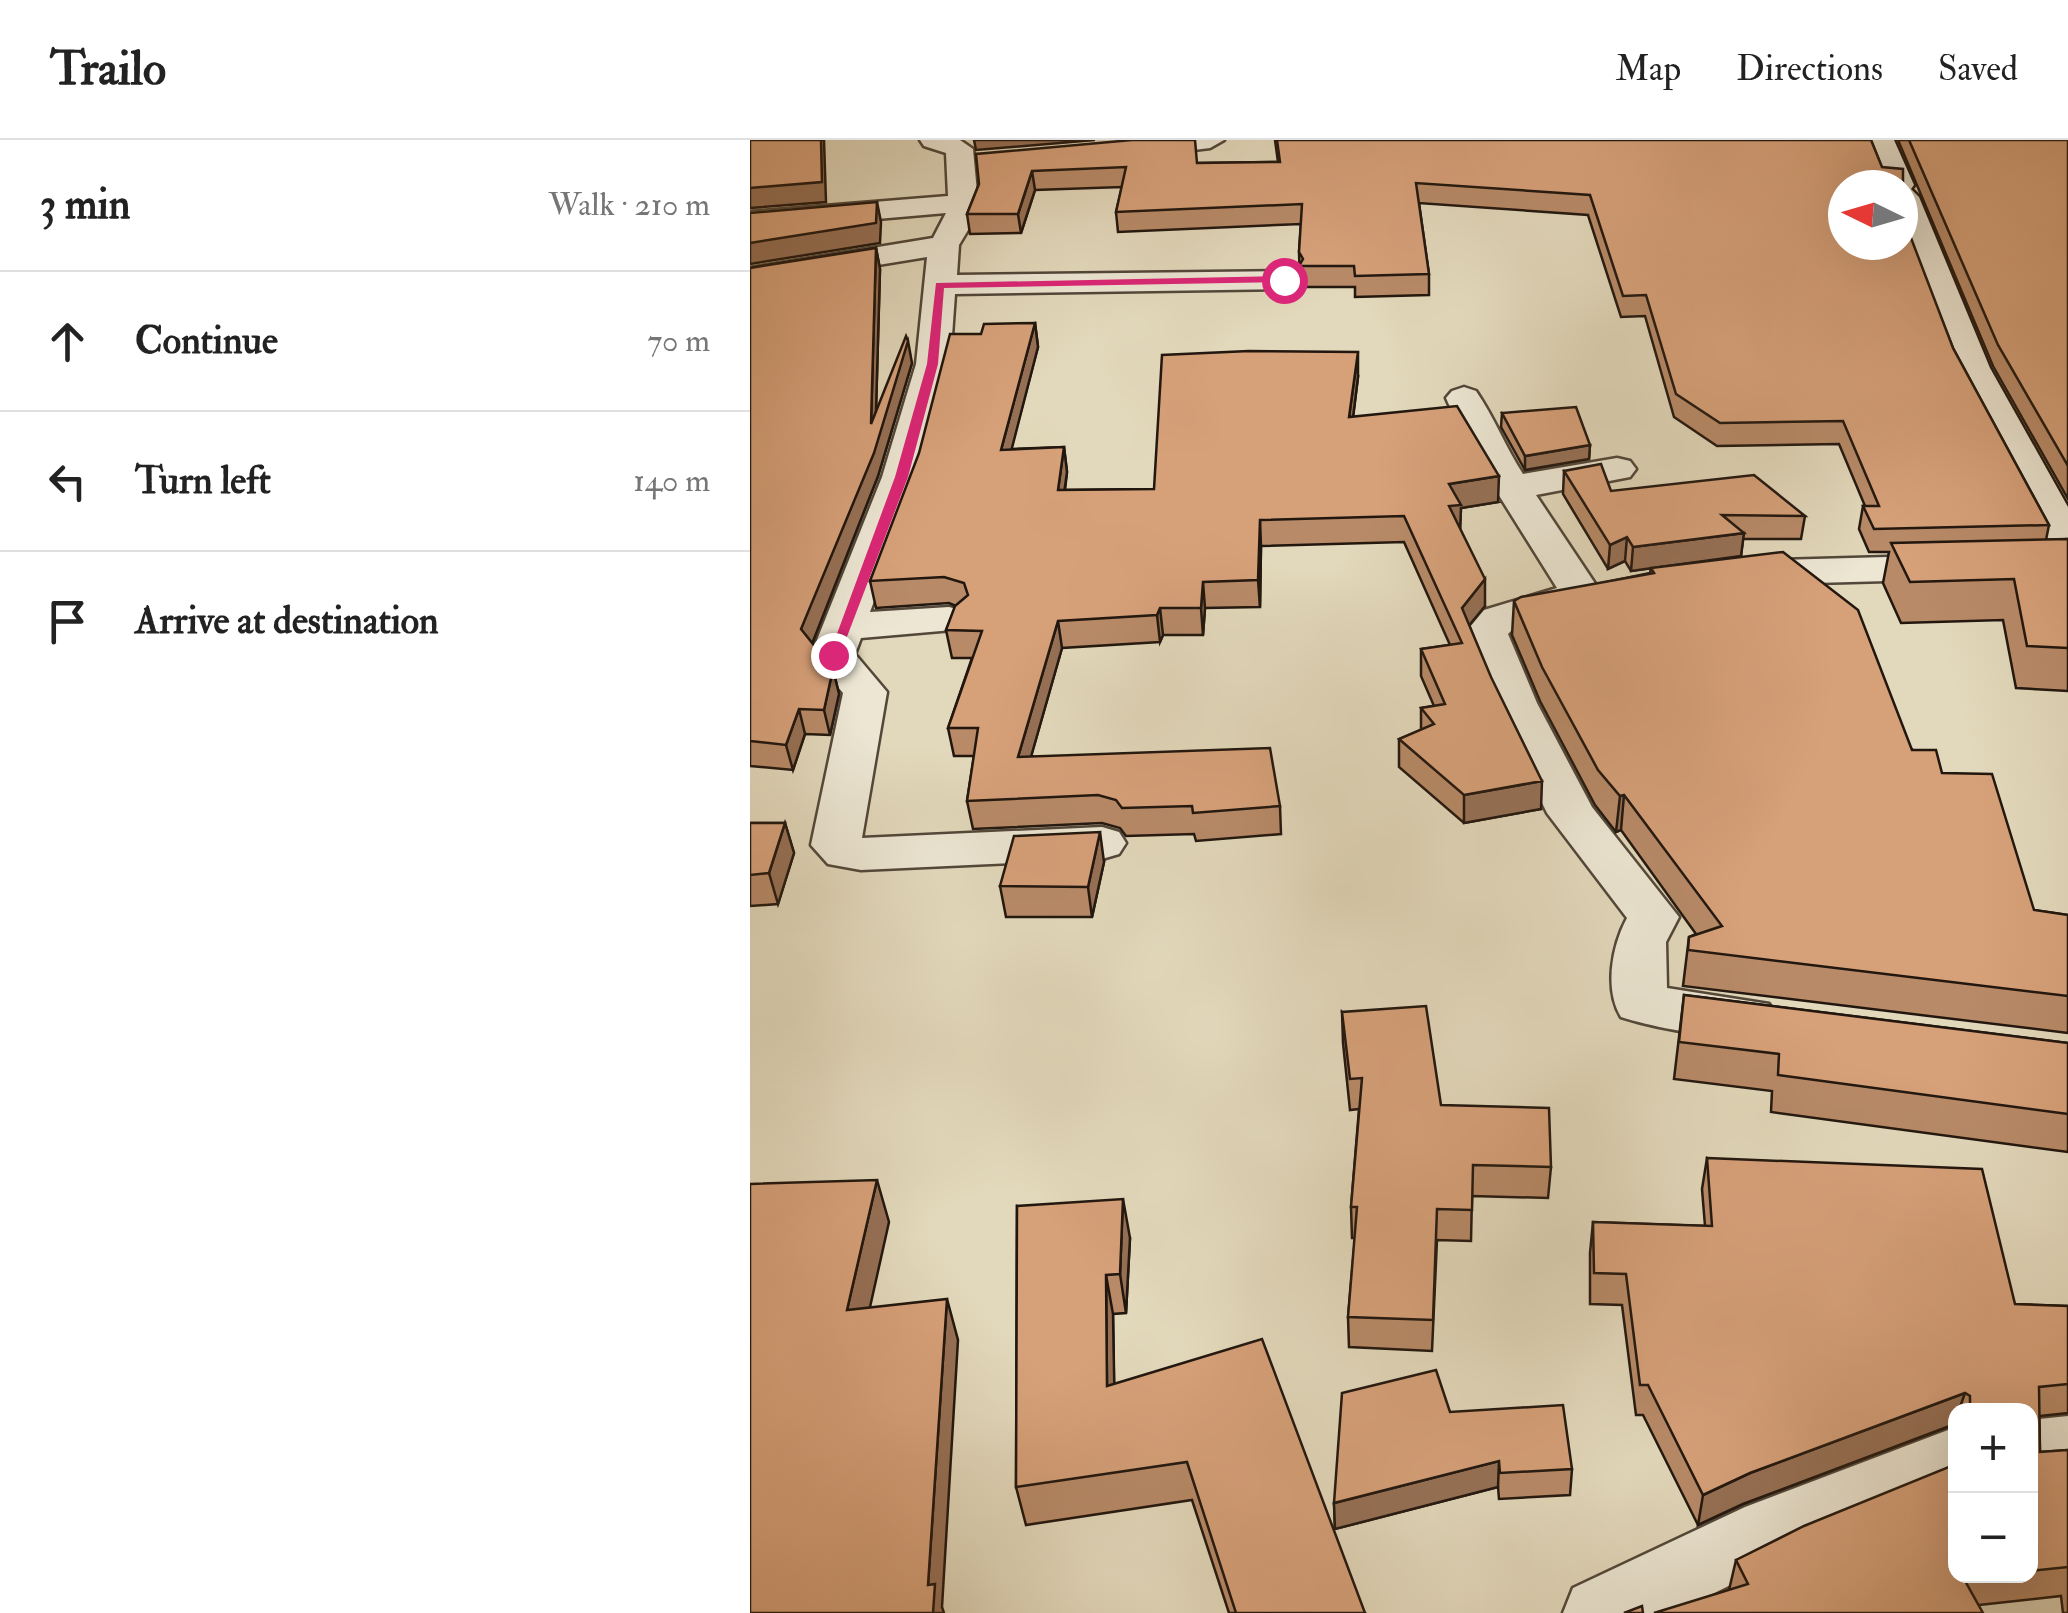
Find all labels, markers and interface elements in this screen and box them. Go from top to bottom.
text: Trailo [50,39,166,99]
text: Map [1615,47,1681,91]
text: Directions [1736,47,1883,91]
text: Saved [1938,47,2018,91]
north arrow [1828,170,1918,260]
text: 3 min [40,179,130,231]
text: Walk · 210 m [548,185,710,225]
route start [1262,258,1308,304]
icon: ahead [40,314,95,369]
text: Continue [135,317,278,365]
text: 70 m [647,321,710,361]
icon: left [40,454,95,509]
text: Turn left [135,457,271,505]
text: 140 m [633,461,710,501]
icon: arrive [40,594,95,649]
text: Arrive at destination [135,597,439,645]
route end [811,633,857,679]
map controls [1948,1403,2038,1583]
button: + [1948,1403,2038,1493]
button: − [1948,1493,2038,1583]

